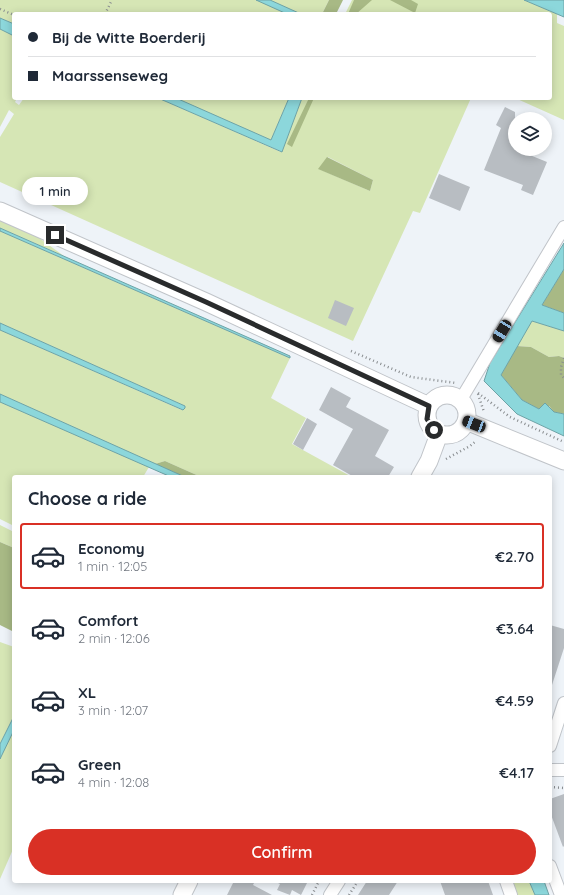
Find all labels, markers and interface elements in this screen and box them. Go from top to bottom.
text: Bij de Witte Boerderij [52,28,206,47]
text: Maarssenseweg [52,66,168,85]
map controls [508,112,552,156]
button: layers [508,112,552,156]
callout: 1 min [22,177,88,205]
text: 1 min [39,183,71,199]
route end [46,226,64,244]
car [491,318,513,344]
car [461,414,487,434]
route start [425,421,443,439]
text: Choose a ride [28,487,147,510]
icon: car [30,538,66,574]
text: Economy [78,539,145,558]
text: €2.70 [495,547,534,566]
text: 1 min · 12:05 [78,558,147,574]
icon: car [30,610,66,646]
text: Comfort [78,611,139,630]
text: €3.64 [496,619,534,638]
text: 2 min · 12:06 [78,630,150,646]
icon: car [30,682,66,718]
text: XL [78,683,96,702]
text: €4.59 [495,691,534,710]
text: 3 min · 12:07 [78,702,148,718]
icon: car [30,754,66,790]
text: Green [78,755,121,774]
text: €4.17 [499,763,534,782]
text: 4 min · 12:08 [78,774,149,790]
button: Confirm [28,829,536,875]

